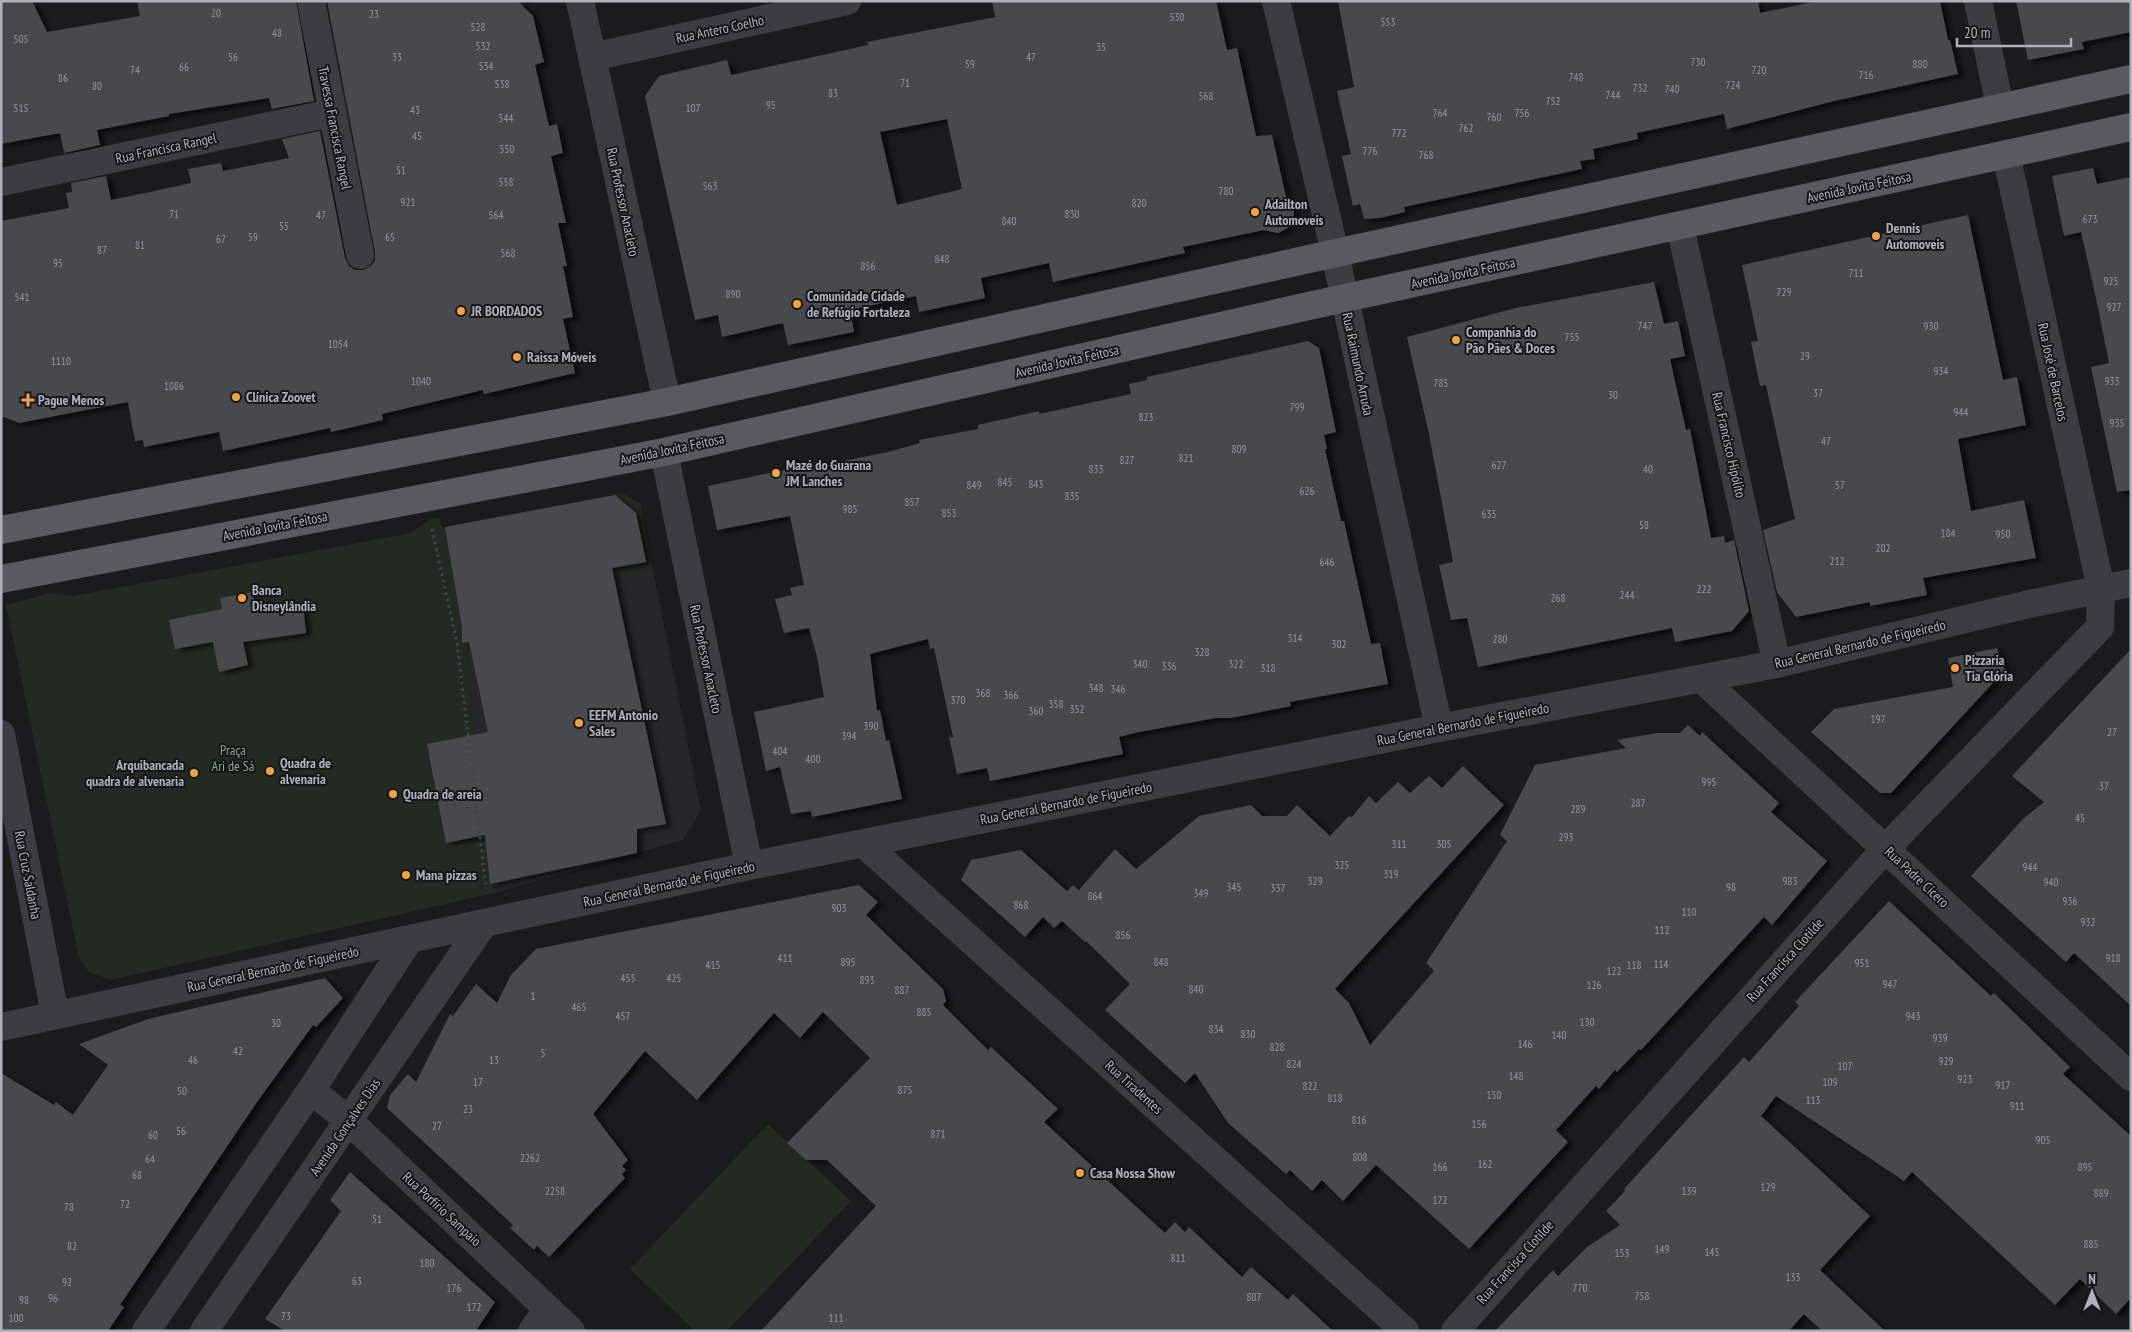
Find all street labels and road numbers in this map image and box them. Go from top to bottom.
street label: Rua Antero Coelho [674,11,766,47]
street label: Travessa Francisca Rangel [314,65,356,192]
street label: Rua Francisca Rangel [114,128,219,167]
street label: Rua Professor Anacleto [603,146,643,258]
street label: Avenida Jovita Feitosa [1805,167,1913,207]
street label: Avenida Jovita Feitosa [1409,253,1517,293]
street label: Rua Raimundo Arruda [1338,311,1378,417]
street label: Rua José de Barcelos [2034,321,2072,423]
street label: Avenida Jovita Feitosa [1013,340,1121,382]
street label: Rua Francisco Hipólito [1708,390,1750,500]
street label: Avenida Jovita Feitosa [618,429,726,469]
street label: Avenida Jovita Feitosa [221,507,329,545]
street label: Rua Professor Anacleto [686,603,726,715]
street label: Rua General Bernardo de Figueiredo [1773,616,1947,672]
street label: Rua General Bernardo de Figueiredo [1375,698,1551,750]
street label: Rua General Bernardo de Figueiredo [978,777,1154,829]
street label: Rua Cruz Saldanha [11,829,45,921]
street label: Rua Padre Cícero [1881,843,1953,911]
street label: Rua General Bernardo de Figueiredo [582,857,756,911]
street label: Rua Francisca Clotilde [1743,914,1828,1006]
street label: Rua General Bernardo de Figueiredo [186,942,360,996]
street label: Rua Tiradentes [1101,1056,1167,1118]
street label: Avenida Gonçalves Dias [306,1075,384,1179]
street label: Rua Porfírio Sampaio [399,1168,485,1250]
street label: Rua Francisca Clotilde [1473,1216,1558,1308]

